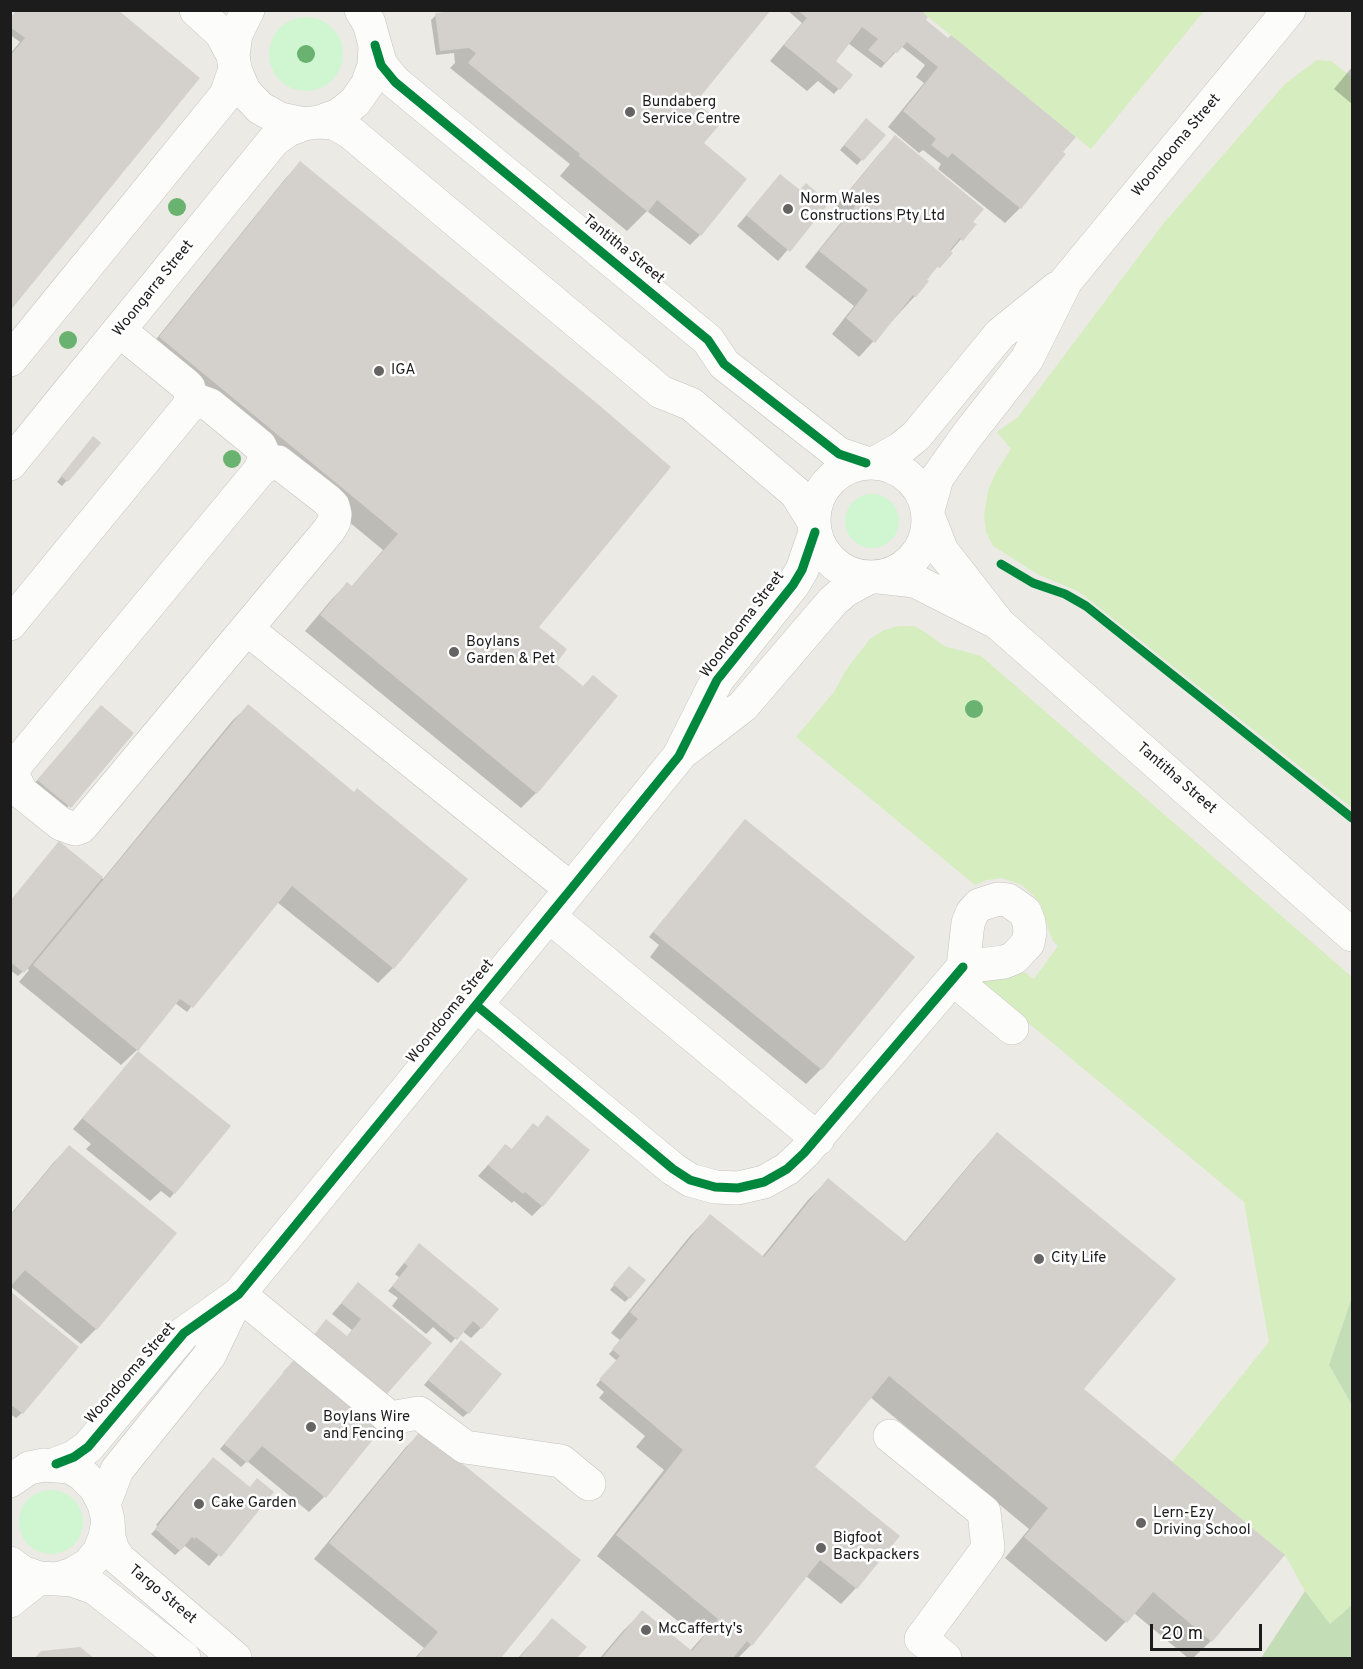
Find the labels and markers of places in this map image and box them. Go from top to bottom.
place label: Bundaberg Service Centre [642,94,740,129]
marker: Bundaberg Service Centre [623,105,637,119]
place label: Norm Wales Constructions Pty Ltd [800,191,945,226]
marker: Norm Wales Constructions Pty Ltd [781,202,795,216]
place label: IGA [391,362,415,380]
marker: IGA [372,364,386,378]
place label: Boylans Garden & Pet [466,634,555,669]
marker: Boylans Garden & Pet [447,645,461,659]
place label: City Life [1051,1250,1106,1268]
marker: City Life [1032,1252,1046,1266]
place label: Boylans Wire and Fencing [323,1409,410,1444]
marker: Boylans Wire and Fencing [304,1420,318,1434]
place label: Cake Garden [211,1495,297,1513]
marker: Cake Garden [192,1497,206,1511]
place label: Lern-Ezy Driving School [1153,1505,1251,1540]
marker: Lern-Ezy Driving School [1134,1516,1148,1530]
place label: Bigfoot Backpackers [833,1530,919,1565]
marker: Bigfoot Backpackers [814,1541,828,1555]
place label: McCafferty's [658,1621,743,1639]
marker: McCafferty's [639,1623,653,1637]

